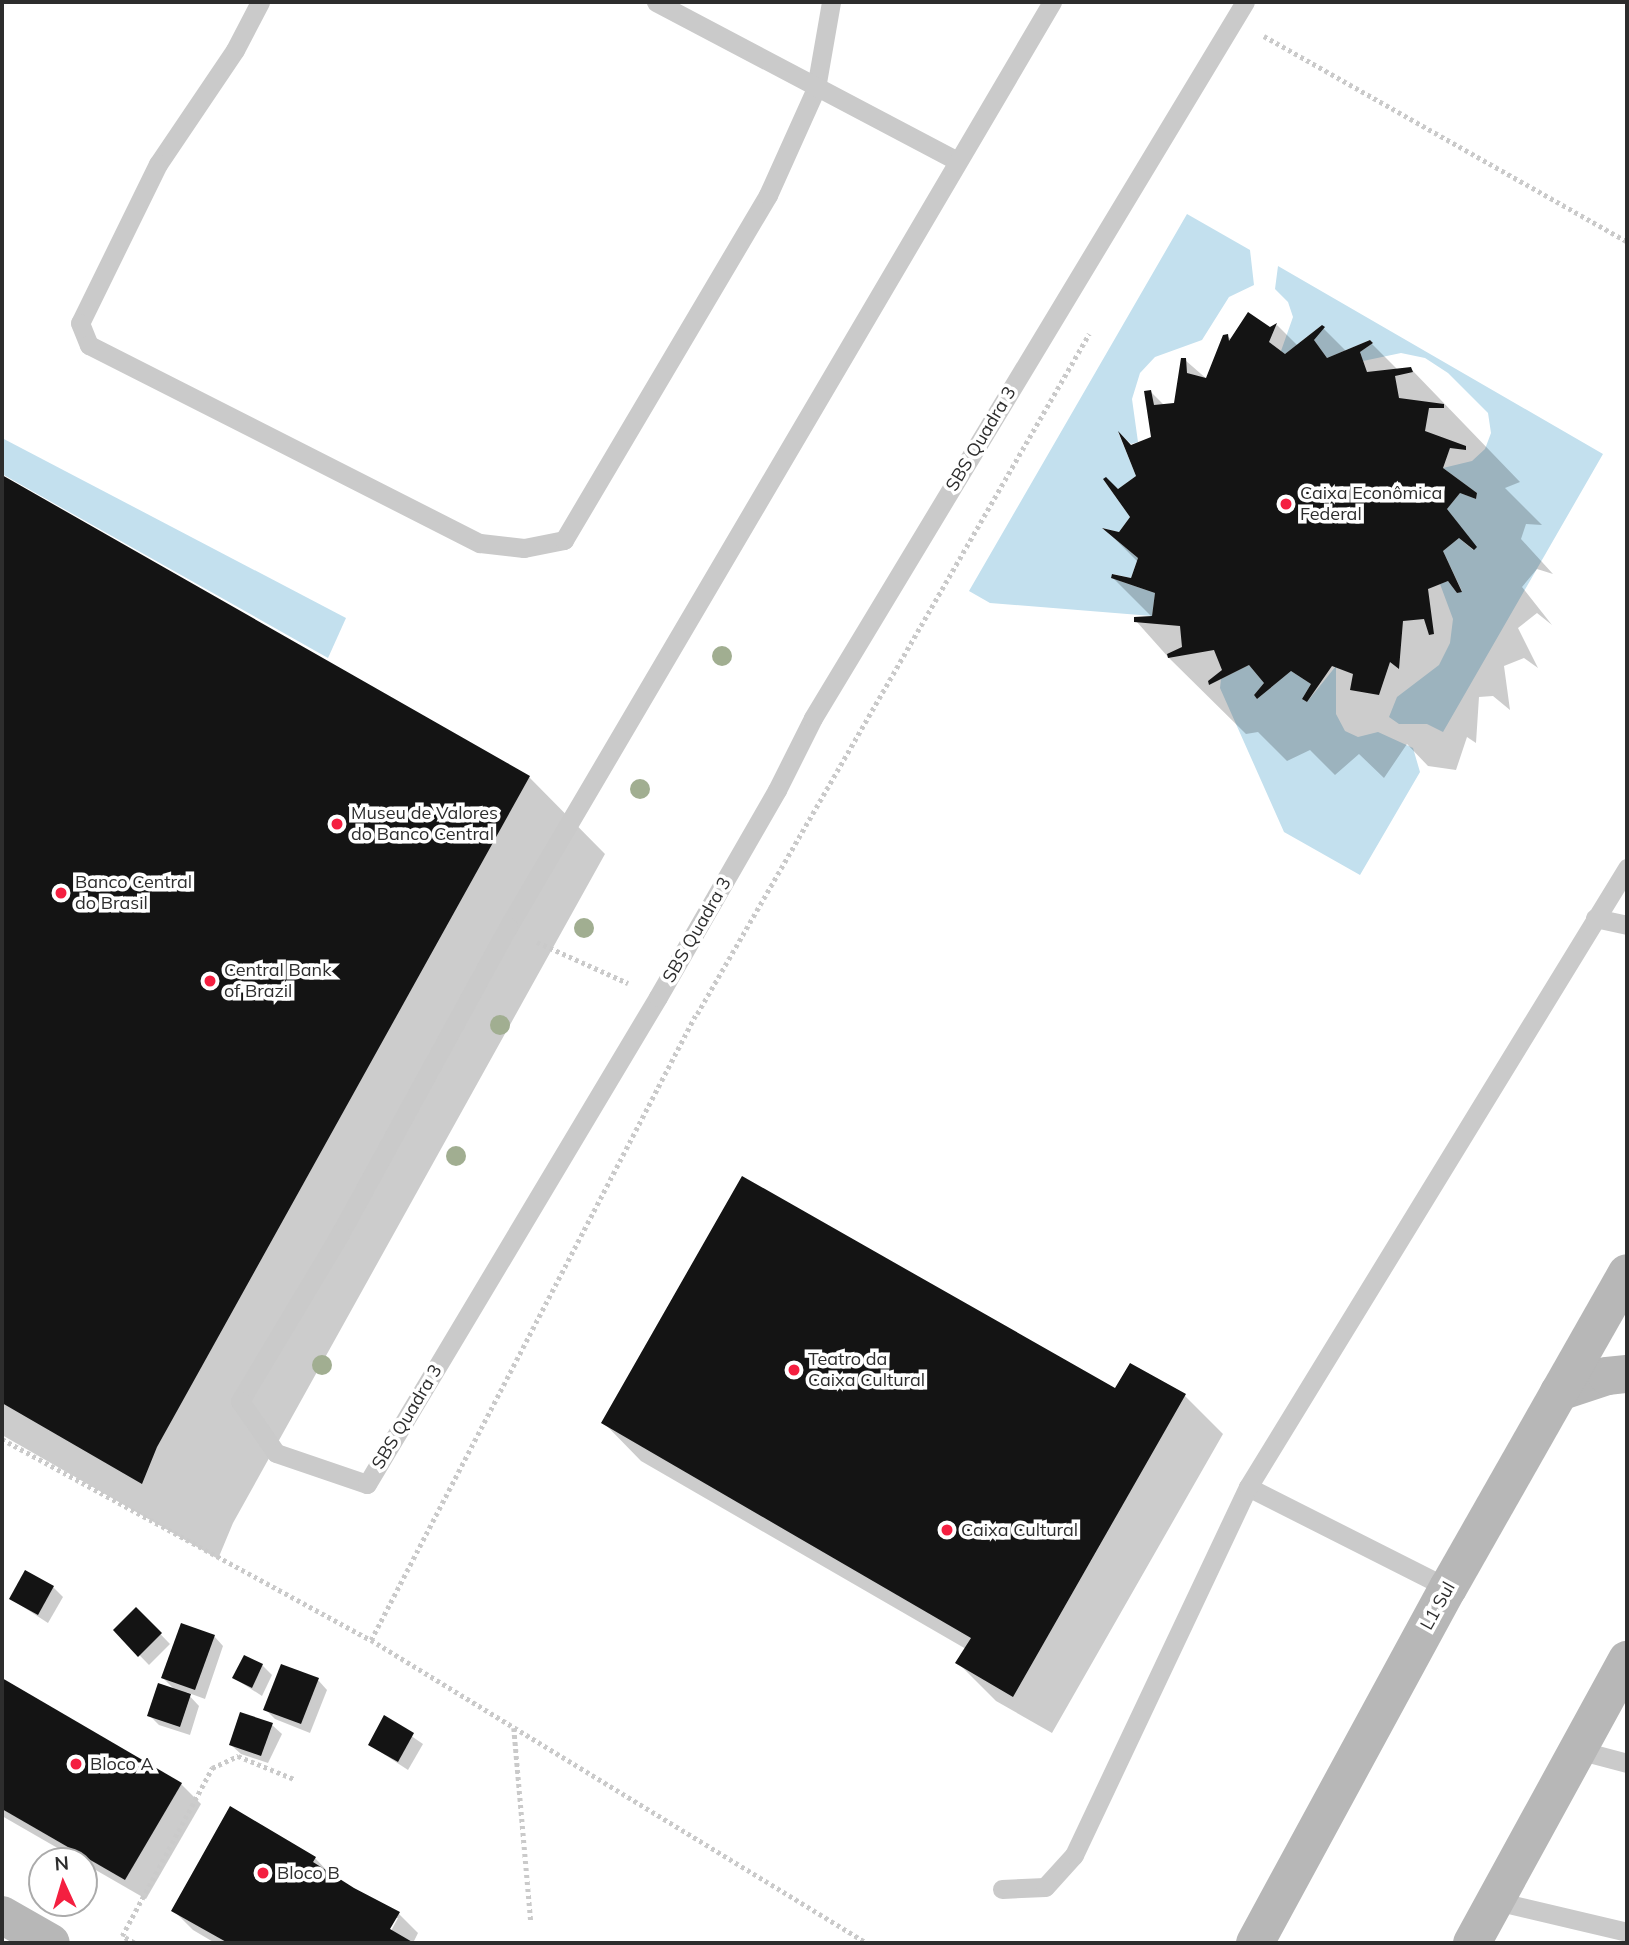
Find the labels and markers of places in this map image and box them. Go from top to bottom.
place label: Caixa Econômica Federal [1300,483,1442,526]
marker: Caixa Econômica Federal [1278,496,1294,512]
place label: Museu de Valores do Banco Central [351,803,498,846]
marker: Museu de Valores do Banco Central [329,816,345,832]
place label: Banco Central do Brasil [75,872,192,914]
marker: Banco Central do Brasil [53,885,69,901]
place label: Central Bank of Brazil [224,960,331,1002]
marker: Central Bank of Brazil [202,973,218,989]
place label: Teatro da Caixa Cultural [808,1349,925,1392]
marker: Teatro da Caixa Cultural [786,1362,802,1378]
place label: Caixa Cultural [961,1519,1078,1541]
marker: Caixa Cultural [939,1522,955,1538]
place label: Bloco A [90,1753,154,1775]
marker: Bloco A [68,1756,84,1772]
place label: Bloco B [277,1862,340,1884]
marker: Bloco B [255,1865,271,1881]

